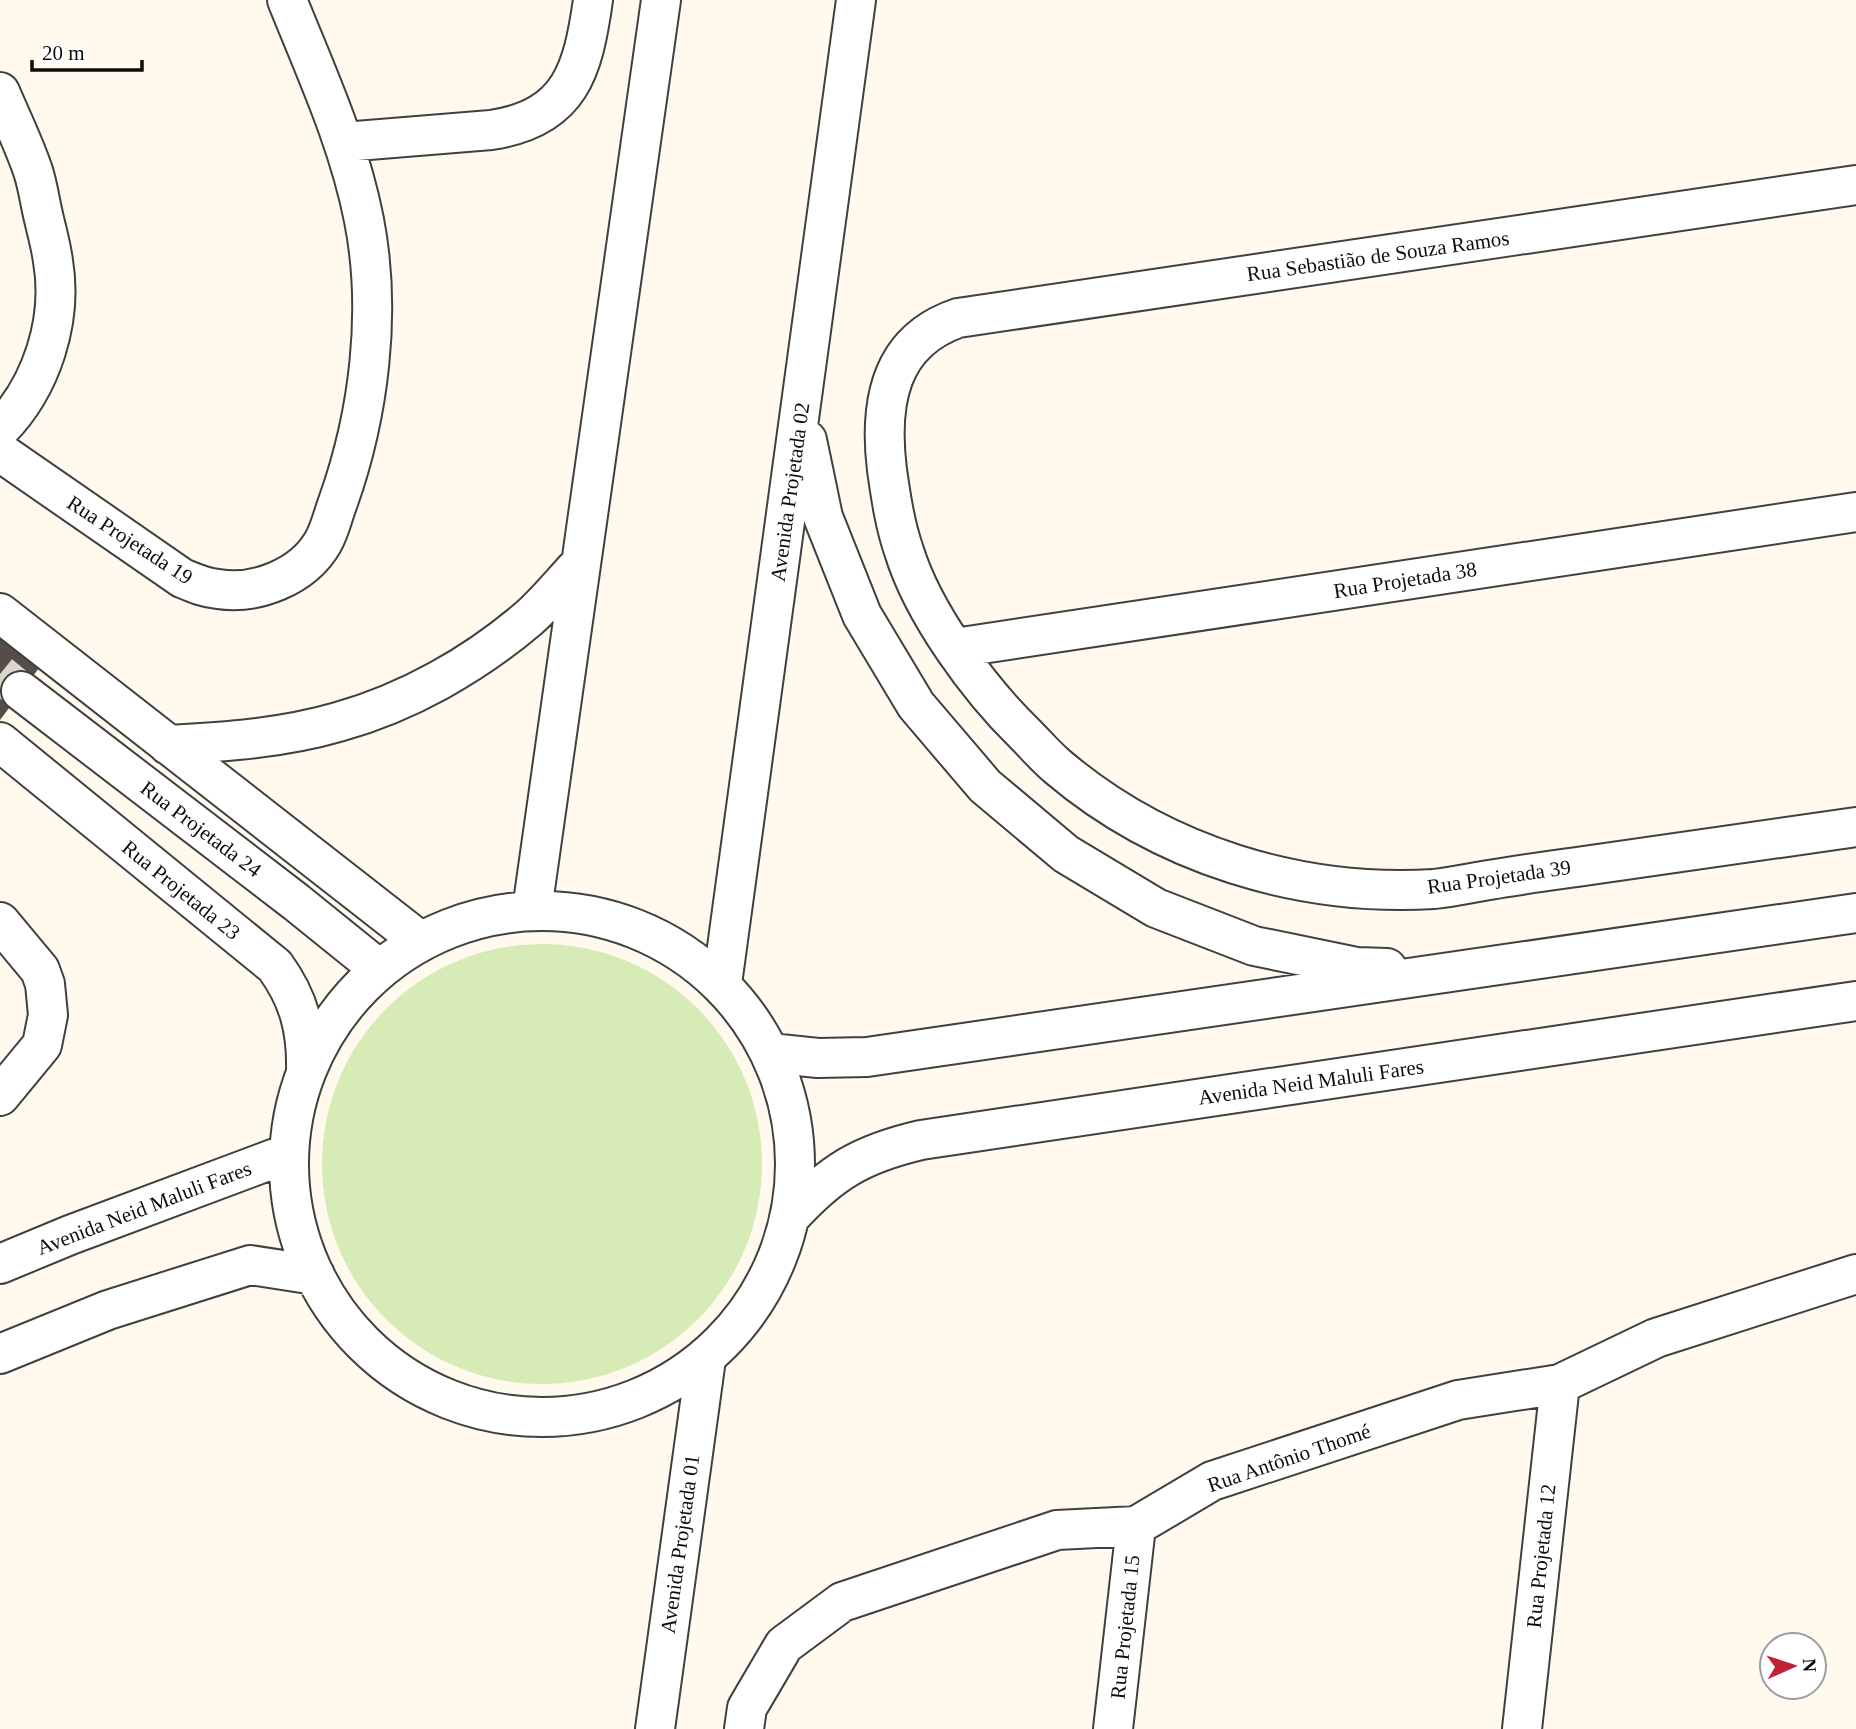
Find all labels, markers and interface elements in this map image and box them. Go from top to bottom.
scale bar [32,28,142,72]
text: 20 m [42,41,85,65]
street label: Rua Sebastião de Souza Ramos [1245,226,1511,286]
street label: Avenida Projetada 02 [766,401,814,583]
street label: Rua Projetada 19 [63,491,197,589]
street label: Rua Projetada 38 [1332,557,1478,603]
street label: Rua Projetada 24 [136,776,266,882]
street label: Rua Projetada 23 [117,835,245,945]
street label: Rua Projetada 39 [1426,855,1572,899]
street label: Avenida Neid Maluli Fares [1197,1054,1425,1110]
street label: Avenida Neid Maluli Fares [33,1156,255,1260]
street label: Rua Antônio Thomé [1204,1419,1374,1497]
street label: Avenida Projetada 01 [656,1453,704,1635]
street label: Rua Projetada 12 [1522,1483,1560,1629]
street label: Rua Projetada 15 [1106,1554,1144,1700]
north arrow [1758,1631,1828,1701]
text: N [1799,1658,1820,1673]

